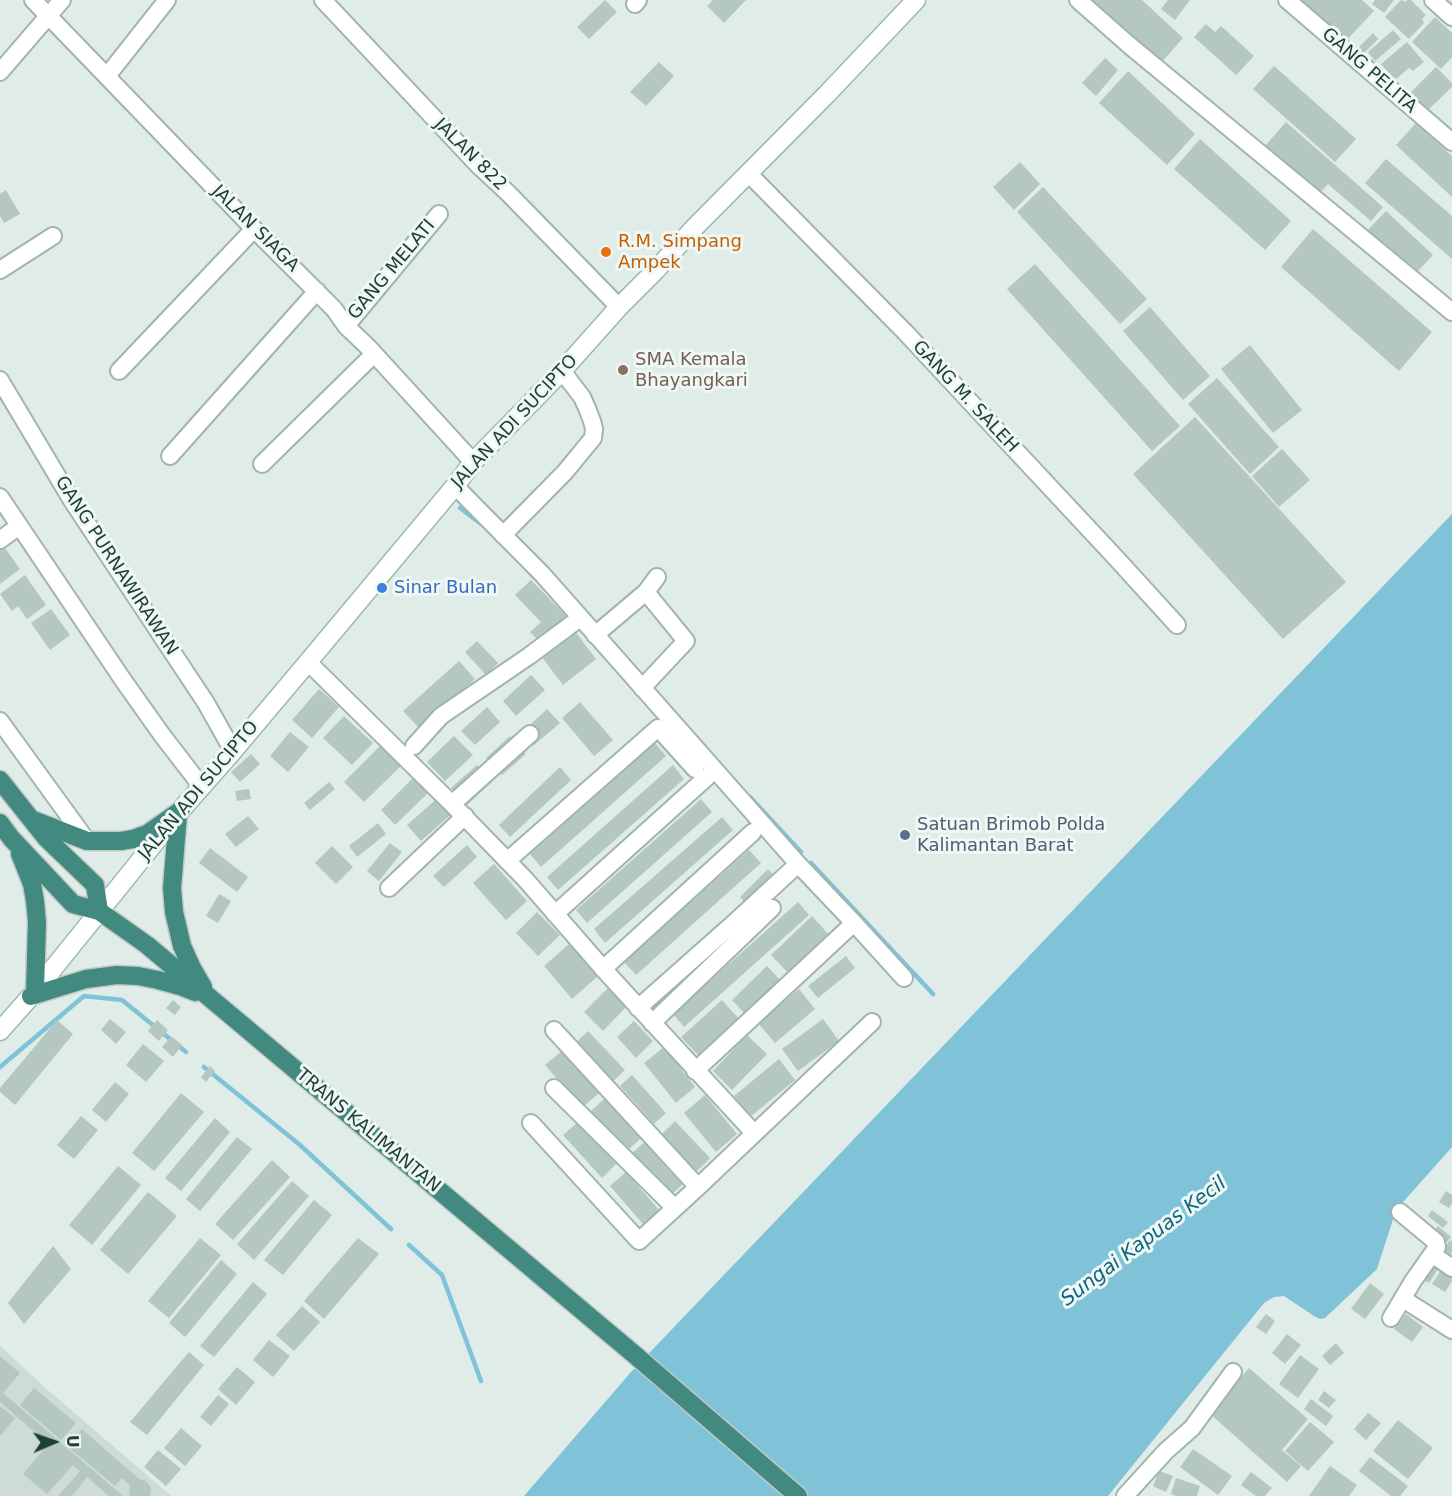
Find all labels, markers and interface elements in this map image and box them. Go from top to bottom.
street label: GANG PELITA [1317,24,1421,118]
street label: JALAN 822 [429,114,511,196]
street label: JALAN SIAGA [207,181,303,277]
street label: GANG MELATI [344,216,440,324]
place label: R.M. Simpang Ampek [618,231,742,274]
marker: R.M. Simpang Ampek [599,245,613,259]
street label: GANG M. SALEH [908,336,1022,458]
place label: SMA Kemala Bhayangkari [635,349,748,392]
street label: JALAN ADI SUCIPTO [447,351,583,493]
marker: SMA Kemala Bhayangkari [616,363,630,377]
street label: GANG PURNAWIRAWAN [50,472,182,660]
place label: Sinar Bulan [394,577,497,599]
marker: Sinar Bulan [375,581,389,595]
street label: JALAN ADI SUCIPTO [135,717,263,865]
place label: Satuan Brimob Polda Kalimantan Barat [917,814,1105,856]
marker: Satuan Brimob Polda Kalimantan Barat [898,828,912,842]
street label: TRANS KALIMANTAN [292,1064,444,1198]
water label: Sungai Kapuas Kecil [1057,1172,1231,1312]
north arrow [24,1412,84,1472]
text: U [63,1435,82,1448]

